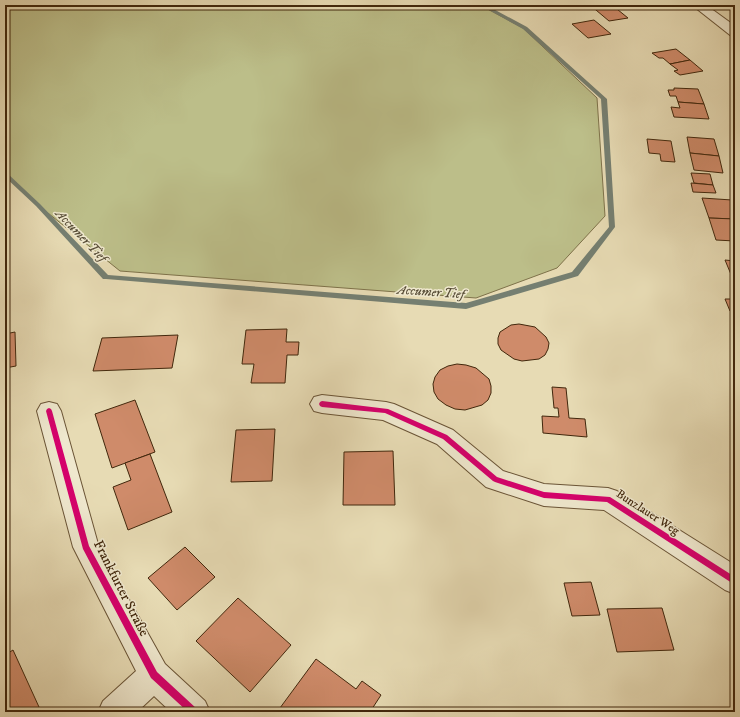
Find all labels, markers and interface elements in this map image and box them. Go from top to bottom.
water label: Accumer Tief [51,204,113,268]
water label: Accumer Tief [395,282,469,303]
street label: Bunzlauer Weg [613,486,682,539]
street label: Frankfurter Straße [89,537,153,640]

